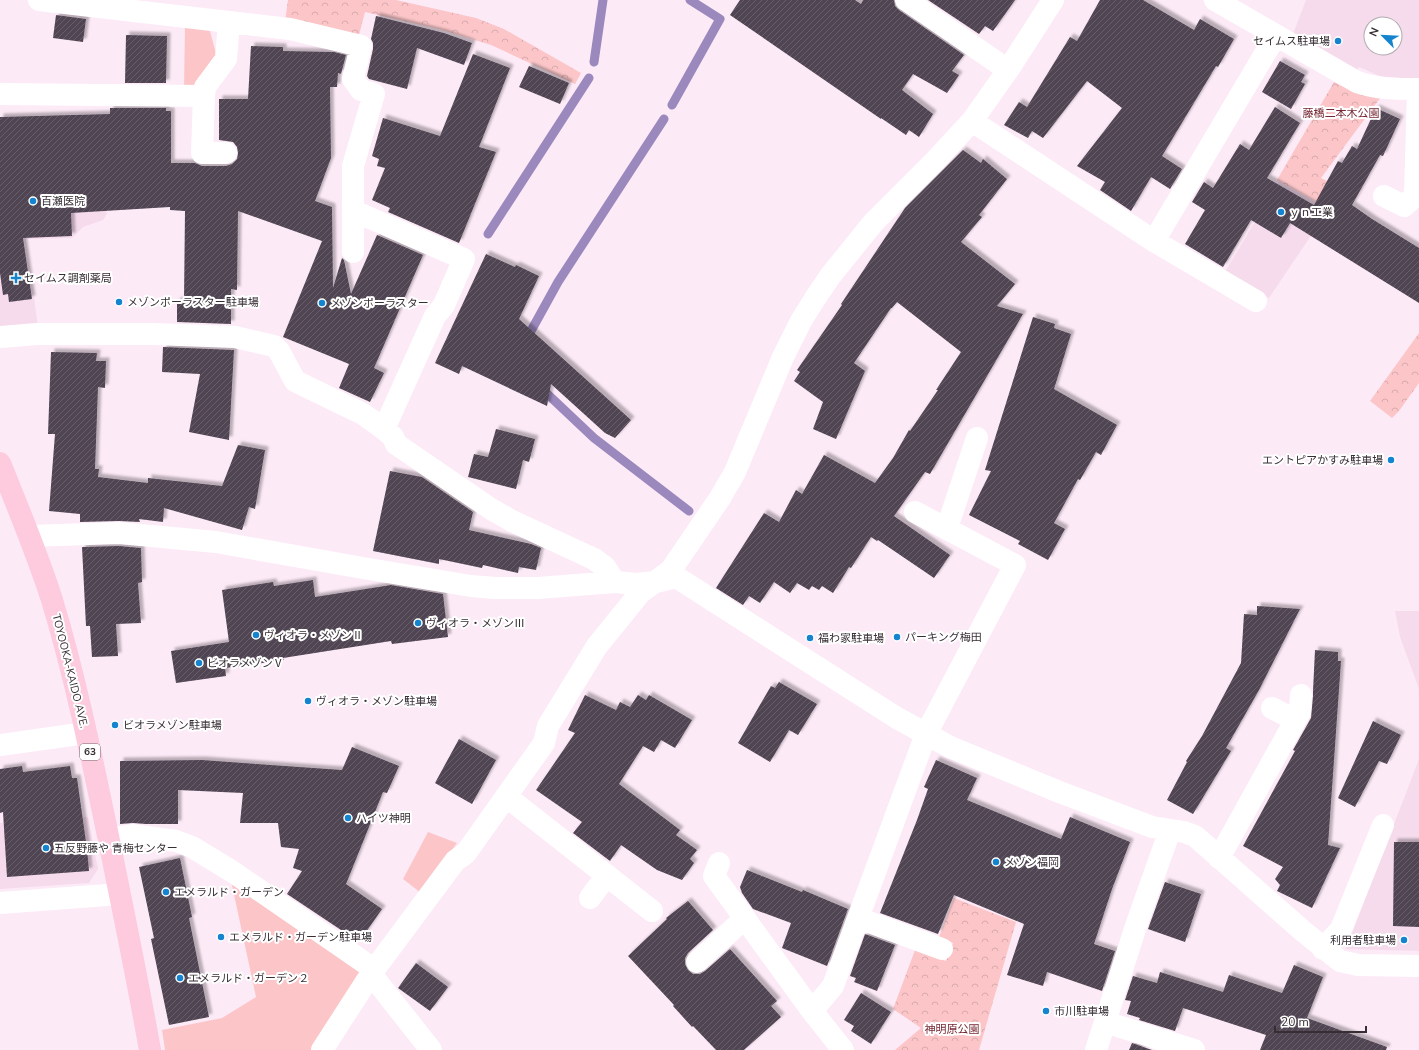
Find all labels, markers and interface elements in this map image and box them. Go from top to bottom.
north arrow [1363,16,1403,56]
text: N [1366,25,1383,39]
place label: セイムス駐車場 [1253,34,1330,49]
marker: セイムス駐車場 [1333,36,1343,46]
park label: 藤橋二本木公園 [1303,106,1380,121]
place label: 百瀬医院 [41,194,85,209]
marker: 百瀬医院 [28,196,38,206]
place label: ｙｎ工業 [1289,205,1333,220]
marker: ｙｎ工業 [1276,207,1286,217]
place label: セイムス調剤薬局 [24,271,112,286]
marker: セイムス調剤薬局 [11,273,21,283]
place label: メゾンポーラスター駐車場 [127,295,259,310]
place label: メゾンポーラスター [330,296,429,311]
marker: メゾンポーラスター駐車場 [114,297,124,307]
marker: メゾンポーラスター [317,298,327,308]
place label: エントピアかすみ駐車場 [1262,453,1383,468]
marker: エントピアかすみ駐車場 [1386,455,1396,465]
street label: TOYOOKA-KAIDO AVE. [49,612,91,730]
place label: ヴィオラ・メゾンⅢ [426,616,525,631]
marker: ヴィオラ・メゾンⅢ [413,618,423,628]
place label: ヴィオラ・メゾンⅡ [264,628,363,643]
marker: ヴィオラ・メゾンⅡ [251,630,261,640]
place label: パーキング梅田 [905,630,982,645]
place label: 福わ家駐車場 [818,631,884,646]
marker: パーキング梅田 [892,632,902,642]
marker: 福わ家駐車場 [805,633,815,643]
place label: ビオラメゾンⅤ [207,656,284,671]
marker: ビオラメゾンⅤ [194,658,204,668]
place label: ヴィオラ・メゾン駐車場 [316,694,437,709]
marker: ヴィオラ・メゾン駐車場 [303,696,313,706]
place label: ビオラメゾン駐車場 [123,718,222,733]
marker: ビオラメゾン駐車場 [110,720,120,730]
road number: 63 [80,744,100,760]
place label: ハイツ神明 [356,811,411,826]
marker: ハイツ神明 [343,813,353,823]
place label: 五反野藤や 青梅センター [54,841,178,856]
marker: 五反野藤や 青梅センター [41,843,51,853]
place label: メゾン福岡 [1004,855,1059,870]
marker: メゾン福岡 [991,857,1001,867]
place label: エメラルド・ガーデン [174,885,284,900]
marker: エメラルド・ガーデン [161,887,171,897]
place label: エメラルド・ガーデン駐車場 [229,930,372,945]
marker: エメラルド・ガーデン駐車場 [216,932,226,942]
place label: 利用者駐車場 [1330,933,1396,948]
marker: 利用者駐車場 [1399,935,1409,945]
place label: エメラルド・ガーデン２ [188,971,309,986]
marker: エメラルド・ガーデン２ [175,973,185,983]
place label: 市川駐車場 [1054,1004,1109,1019]
marker: 市川駐車場 [1041,1006,1051,1016]
scale bar [1275,1008,1366,1034]
text: 20 m [1281,1014,1309,1030]
park label: 神明原公園 [925,1022,980,1037]

